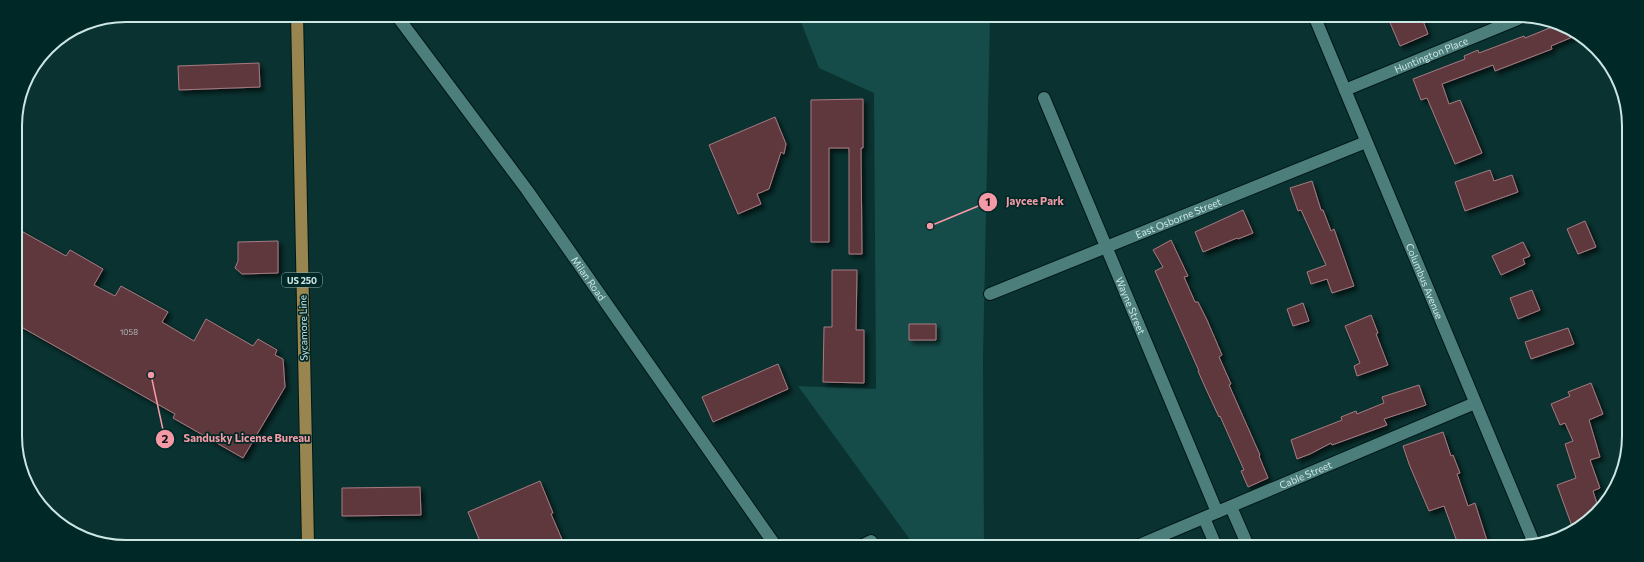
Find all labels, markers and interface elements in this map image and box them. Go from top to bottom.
street label: Huntington Place [1392,34,1470,75]
callout: Jaycee Park [978,190,1072,213]
text: 1 [985,194,991,208]
text: Jaycee Park [1006,194,1065,208]
street label: East Osborne Street [1133,195,1223,241]
street label: Columbus Avenue [1404,241,1446,321]
street label: Milan Road [569,254,608,303]
road number: US 250 [282,273,322,287]
street label: Wayne Street [1113,275,1148,336]
street label: Sycamore Line [296,295,310,361]
house number: 1058 [120,327,138,337]
callout: Sandusky License Bureau [155,427,318,450]
text: 2 [162,431,169,445]
text: Sandusky License Bureau [184,431,310,444]
street label: Cable Street [1277,458,1334,491]

